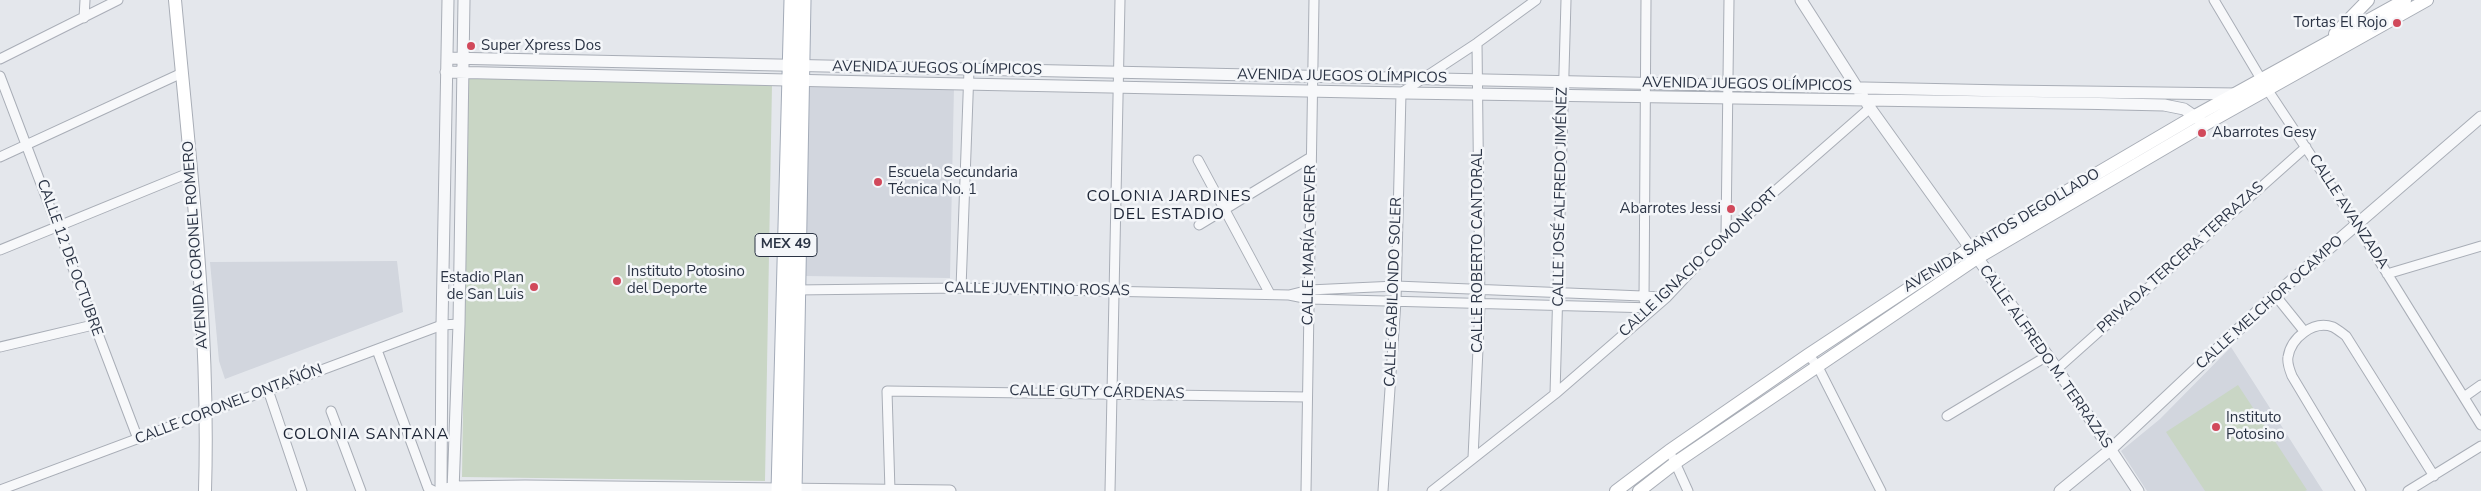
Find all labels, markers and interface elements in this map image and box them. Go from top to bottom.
place label: Tortas El Rojo [2294,14,2387,32]
marker: Tortas El Rojo [2391,17,2403,29]
place label: Super Xpress Dos [481,37,601,55]
marker: Super Xpress Dos [465,40,477,52]
street label: AVENIDA JUEGOS OLÍMPICOS [832,58,1042,80]
street label: AVENIDA JUEGOS OLÍMPICOS [1237,66,1447,88]
street label: AVENIDA JUEGOS OLÍMPICOS [1642,74,1852,96]
street label: CALLE JOSÉ ALFREDO JIMÉNEZ [1550,87,1572,307]
place label: Abarrotes Gesy [2212,124,2316,142]
marker: Abarrotes Gesy [2196,127,2208,139]
street label: AVENIDA CORONEL ROMERO [180,140,212,350]
street label: CALLE ROBERTO CANTORAL [1469,149,1487,353]
street label: CALLE AVANZADA [2304,151,2392,273]
place label: Escuela Secundaria Técnica No. 1 [888,164,1018,199]
street label: CALLE MARÍA GREVER [1300,164,1320,326]
street label: AVENIDA SANTOS DEGOLLADO [1901,165,2103,297]
marker: Escuela Secundaria Técnica No. 1 [872,176,884,188]
street label: CALLE 12 DE OCTUBRE [32,177,106,339]
street label: PRIVADA TERCERA TERRAZAS [2094,178,2268,338]
street label: CALLE IGNACIO COMONFORT [1616,185,1782,341]
district label: COLONIA JARDINES DEL ESTADIO [1084,187,1254,225]
street label: CALLE GABILONDO SOLER [1382,197,1406,387]
place label: Abarrotes Jessi [1619,200,1721,218]
marker: Abarrotes Jessi [1725,203,1737,215]
street label: CALLE MELCHOR OCAMPO [2193,232,2347,374]
road number: MEX 49 [755,234,817,256]
street label: CALLE ALFREDO M. TERRAZAS [1975,262,2115,452]
place label: Instituto Potosino del Deporte [627,263,745,298]
place label: Estadio Plan de San Luis [440,269,524,304]
marker: Instituto Potosino del Deporte [611,275,623,287]
street label: CALLE JUVENTINO ROSAS [944,279,1130,301]
marker: Estadio Plan de San Luis [528,281,540,293]
street label: CALLE CORONEL ONTAÑÓN [133,361,325,449]
street label: CALLE GUTY CÁRDENAS [1009,382,1185,404]
place label: Instituto Potosino [2226,409,2284,444]
marker: Instituto Potosino [2210,421,2222,433]
district label: COLONIA SANTANA [281,425,451,445]

